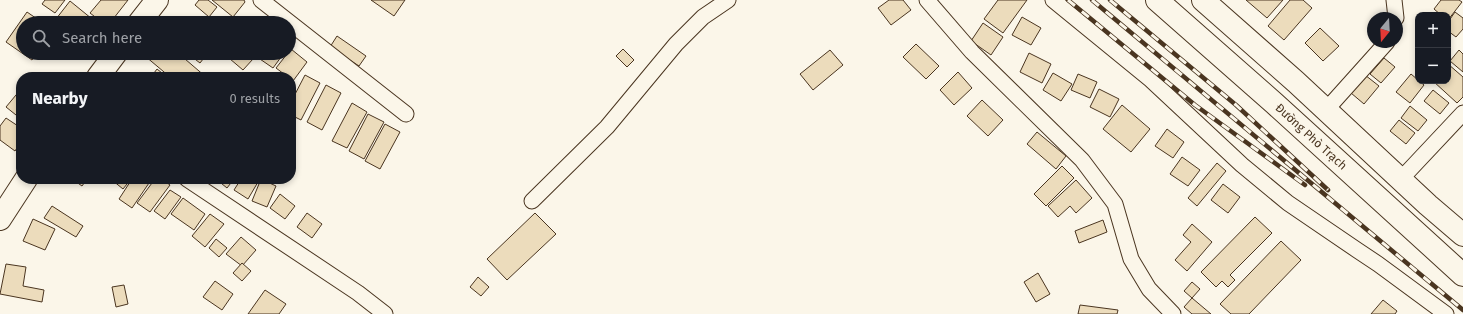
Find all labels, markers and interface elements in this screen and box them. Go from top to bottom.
north arrow [1367,12,1403,48]
map controls [1415,12,1451,84]
button: + [1415,12,1451,48]
search box [16,16,296,60]
icon: search [30,27,52,49]
text: Search here [62,29,142,47]
button: − [1415,48,1451,84]
text: Nearby [32,88,87,109]
text: 0 results [229,91,280,106]
street label: Đường Phò Trạch [1272,101,1350,173]

